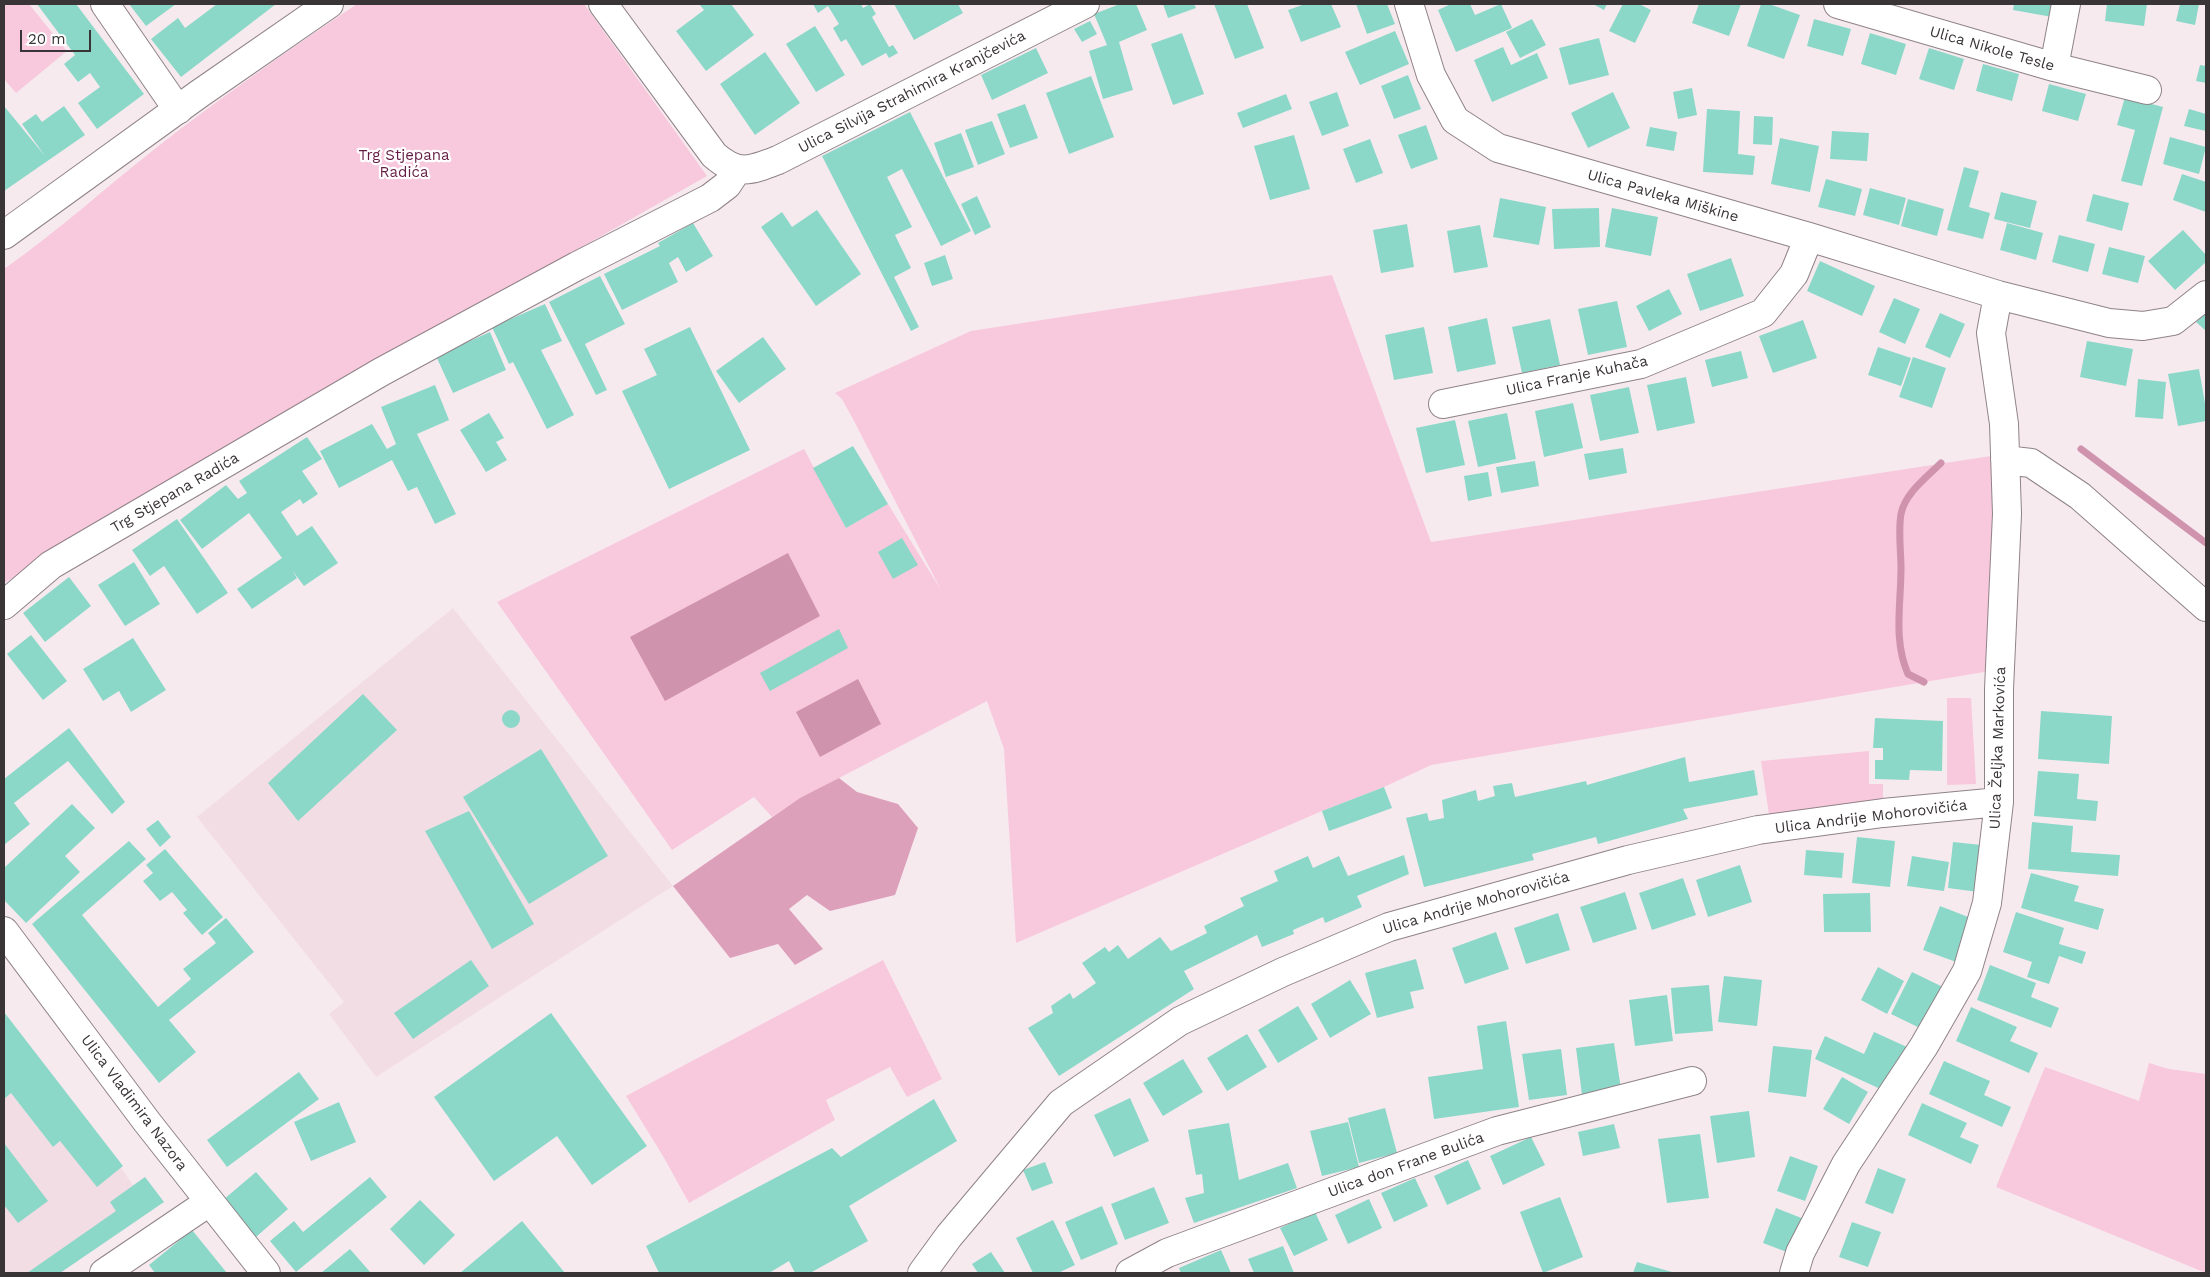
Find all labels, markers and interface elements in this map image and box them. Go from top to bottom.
scale bar [22,20,94,52]
street label: Ulica Nikole Tesle [1928,23,2056,75]
street label: Ulica Silvija Strahimira Kranjčevića [795,27,1029,157]
text: 20 m [28,30,66,48]
park label: Trg Stjepana Radića [358,147,450,182]
street label: Ulica Pavleka Miškine [1585,166,1741,226]
street label: Ulica Franje Kuhača [1504,352,1650,400]
street label: Trg Stjepana Radića [108,449,242,537]
street label: Ulica Željka Markovića [1986,666,2010,830]
street label: Ulica Andrije Mohorovičića [1774,796,1968,838]
street label: Ulica Andrije Mohorovičića [1381,868,1571,938]
street label: Ulica Vladimira Nazora [77,1031,191,1175]
street label: Ulica don Frane Bulića [1326,1128,1486,1202]

